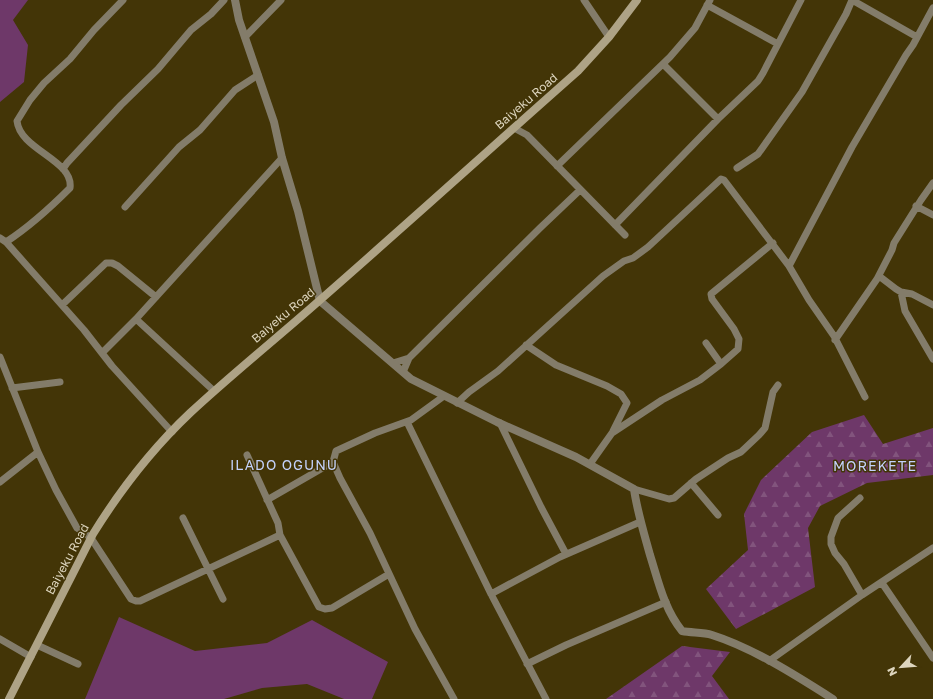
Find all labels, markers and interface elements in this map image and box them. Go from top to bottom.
street label: Baiyeku Road [492,70,560,132]
street label: Baiyeku Road [248,284,318,346]
district label: ILADO OGUNU [230,456,338,473]
district label: MOREKETE [833,457,917,474]
street label: Baiyeku Road [42,521,92,597]
north arrow [881,647,921,687]
text: N [884,665,899,678]

